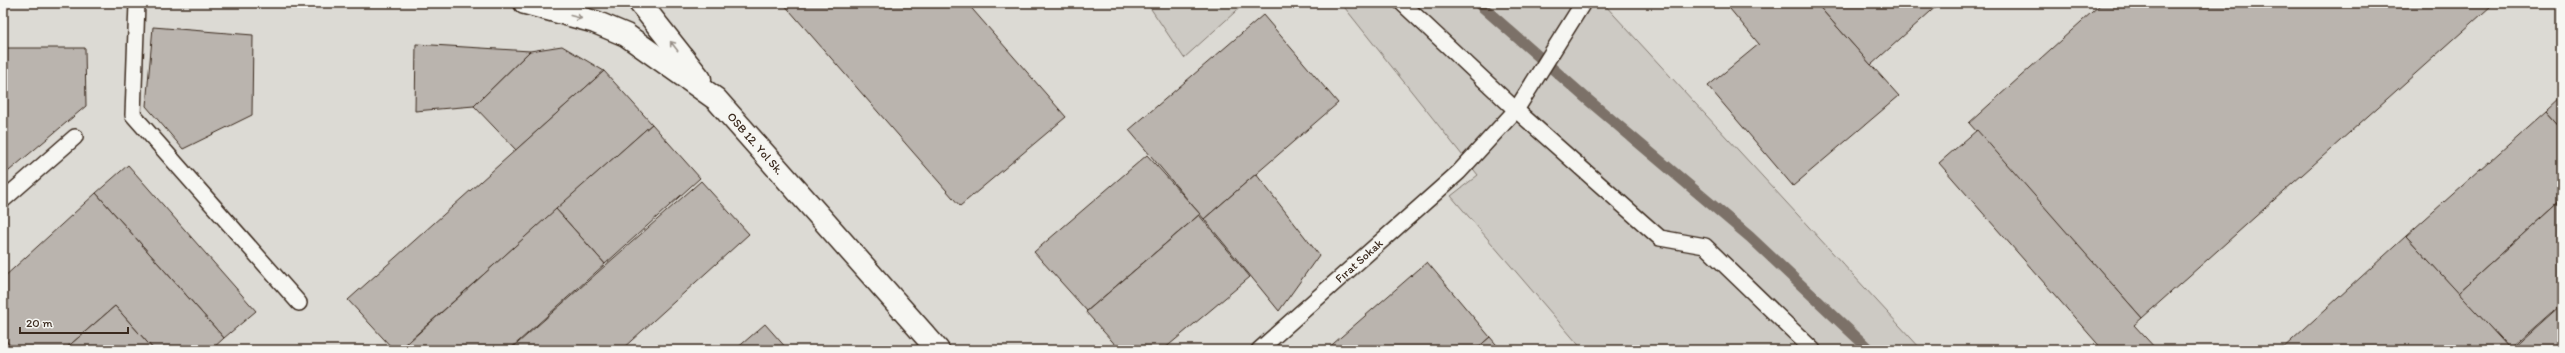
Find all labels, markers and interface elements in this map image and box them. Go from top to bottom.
one-way arrow [569,14,582,21]
one-way arrow [670,41,679,52]
street label: OSB 12. Yol Sk. [724,110,787,177]
street label: Fırat Sokak [1332,236,1386,286]
scale bar [20,309,128,335]
text: 20 m [26,316,53,330]

